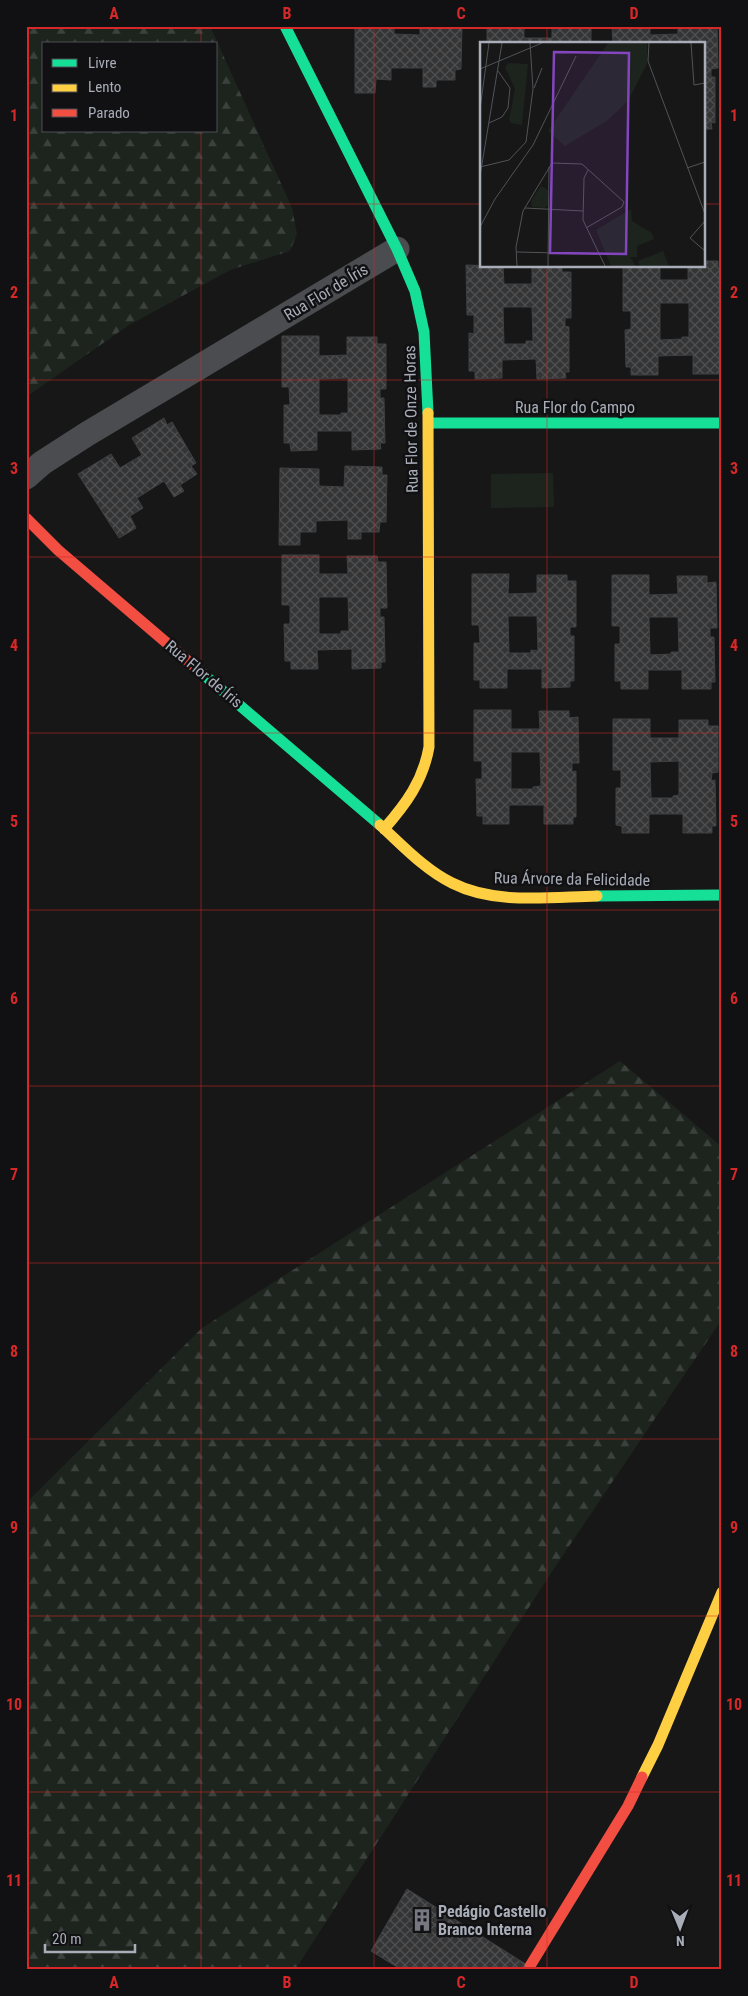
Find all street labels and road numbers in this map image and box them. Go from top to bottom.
street label: Rua Flor de Íris [281,260,371,324]
street label: Rua Flor de Onze Horas [400,345,422,493]
street label: Rua Flor do Campo [515,398,635,417]
street label: Rua Flor de Íris [162,636,246,712]
street label: Rua Árvore da Felicidade [494,868,650,890]

